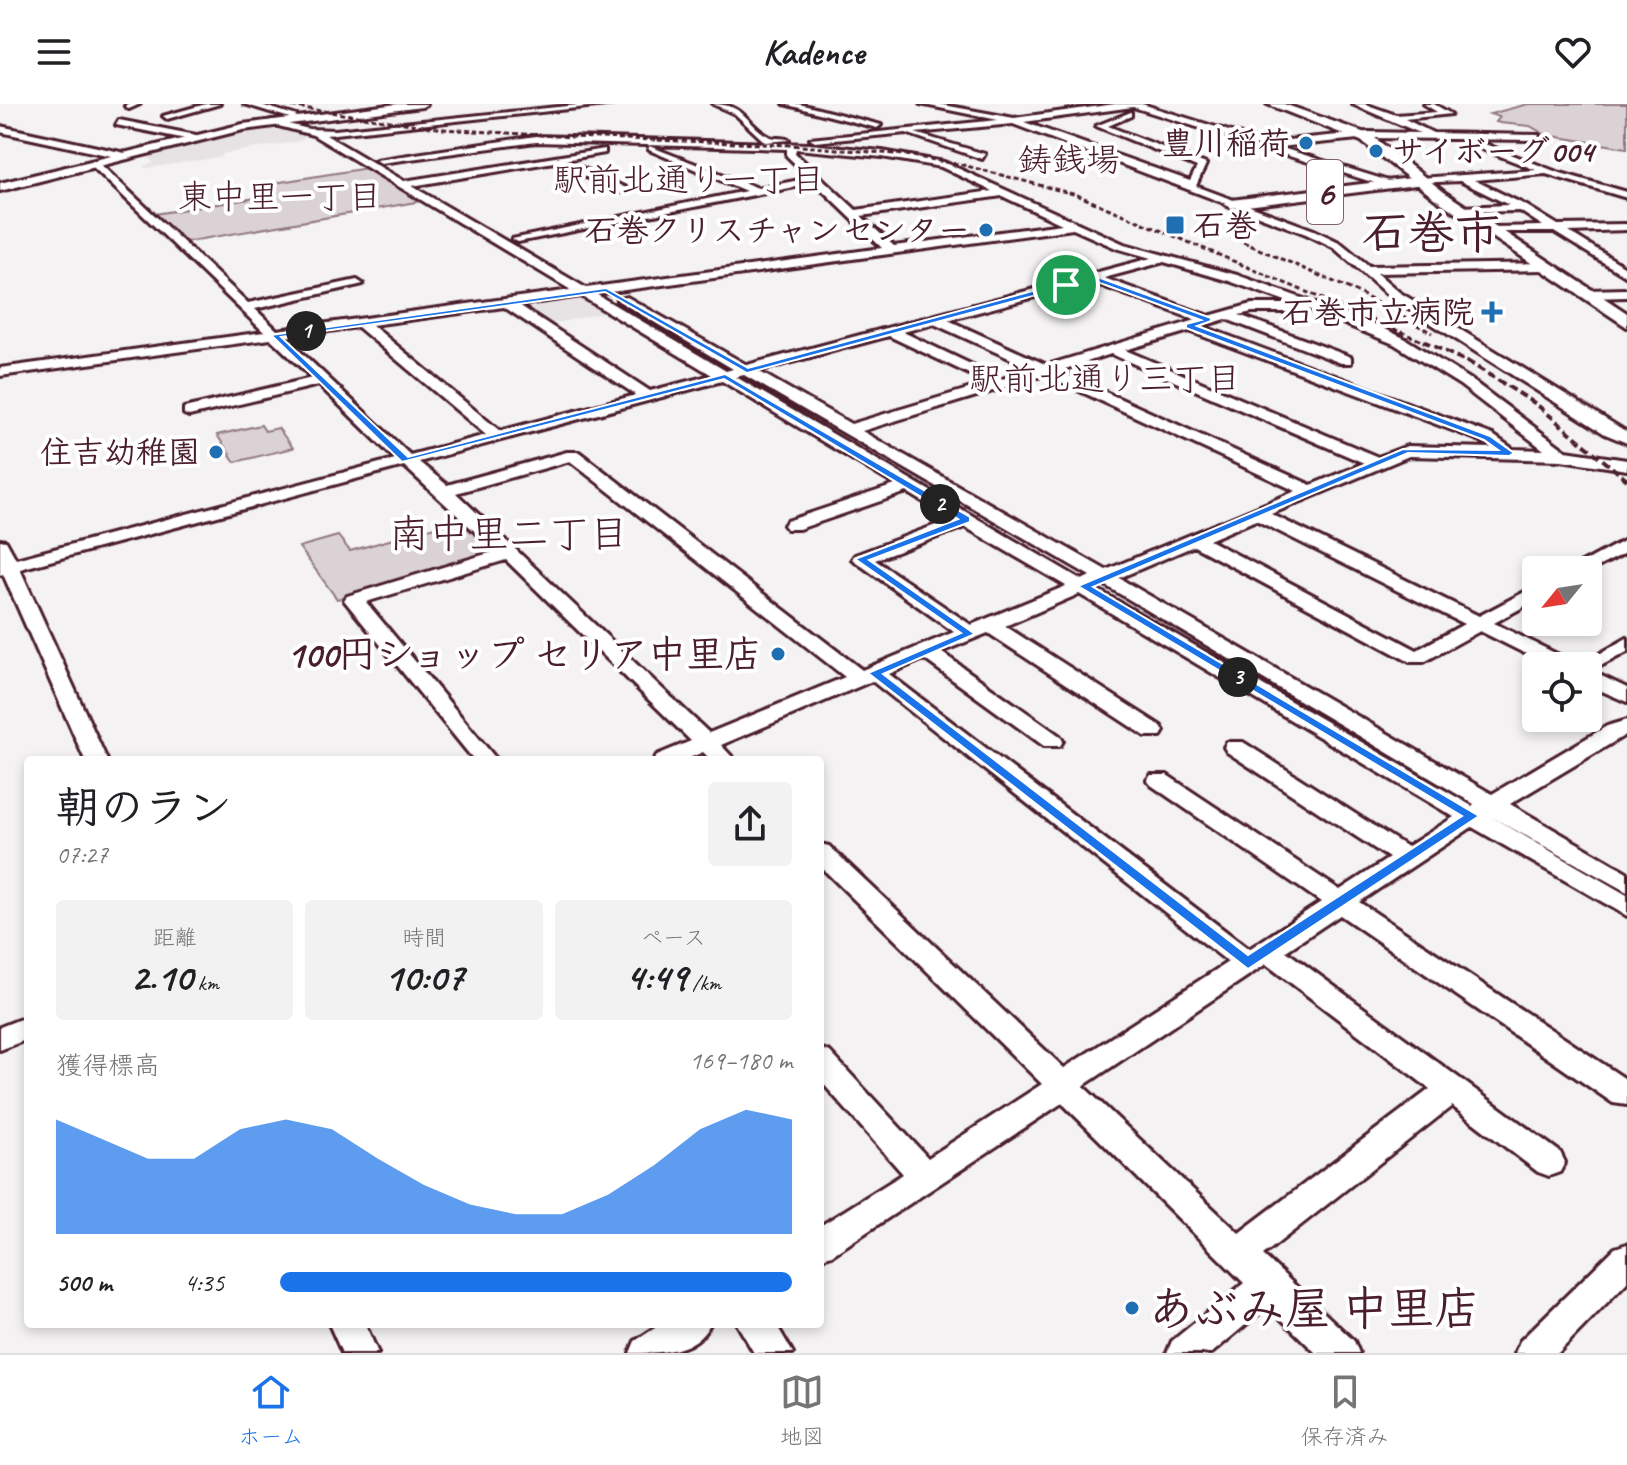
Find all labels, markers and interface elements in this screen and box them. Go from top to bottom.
text: Kadence [763,29,864,75]
icon: menu [32,30,76,74]
icon: heart [1551,30,1595,74]
place label: 豊川稲荷 [1162,123,1290,164]
place label: サイボーグ004 [1392,131,1597,172]
marker: 豊川稲荷 [1297,134,1315,152]
district label: 鋳銭場 [1018,138,1120,181]
marker: サイボーグ004 [1367,142,1385,160]
district label: 駅前北通り一丁目 [553,158,825,201]
road number: 6 [1307,160,1343,224]
district label: 東中里一丁目 [178,175,382,218]
district label: 石巻市 [1362,204,1500,262]
place label: 石巻 [1193,205,1257,246]
place label: 石巻クリスチャンセンター [585,210,970,251]
marker: 石巻 [1164,214,1186,236]
marker: 石巻クリスチャンセンター [977,221,995,239]
pin [1032,251,1100,319]
icon: arrive [1044,263,1088,307]
place label: 石巻市立病院 [1282,292,1474,333]
marker: 石巻市立病院 [1481,301,1503,323]
pin: 1 [286,311,326,351]
text: 1 [301,317,311,345]
district label: 駅前北通り三丁目 [969,357,1241,400]
place label: 住吉幼稚園 [40,432,200,473]
marker: 住吉幼稚園 [207,443,225,461]
pin: 2 [920,484,960,524]
text: 2 [935,490,945,518]
district label: 南中里二丁目 [389,509,629,559]
north arrow [1522,556,1602,636]
map controls [1522,556,1602,732]
place label: 100円ショップ セリア中里店 [287,631,762,678]
marker: 100円ショップ セリア中里店 [769,645,787,663]
button: locate [1522,652,1602,732]
pin: 3 [1218,657,1258,697]
text: 3 [1233,663,1243,691]
text: 朝のラン [56,780,232,835]
button: share [708,782,792,866]
text: 07:27 [56,838,108,871]
text: 距離 [153,924,197,952]
text: 時間 [402,924,446,952]
text: ペース [641,924,706,952]
text: 2.10 [130,952,192,1002]
text: 10:07 [384,952,464,1002]
text: 4:49 [626,952,687,1002]
text: km [192,969,219,997]
text: /km [687,969,721,997]
text: 169–180 m [689,1044,792,1077]
text: 獲得標高 [56,1049,160,1082]
text: 500 m [56,1266,112,1299]
text: 4:35 [184,1266,224,1299]
place label: あぶみ屋 中里店 [1148,1280,1480,1338]
marker: あぶみ屋 中里店 [1123,1299,1141,1317]
tab: ホーム [238,1370,303,1451]
tab: 地図 [780,1370,824,1451]
tab: 保存済み [1301,1370,1389,1451]

